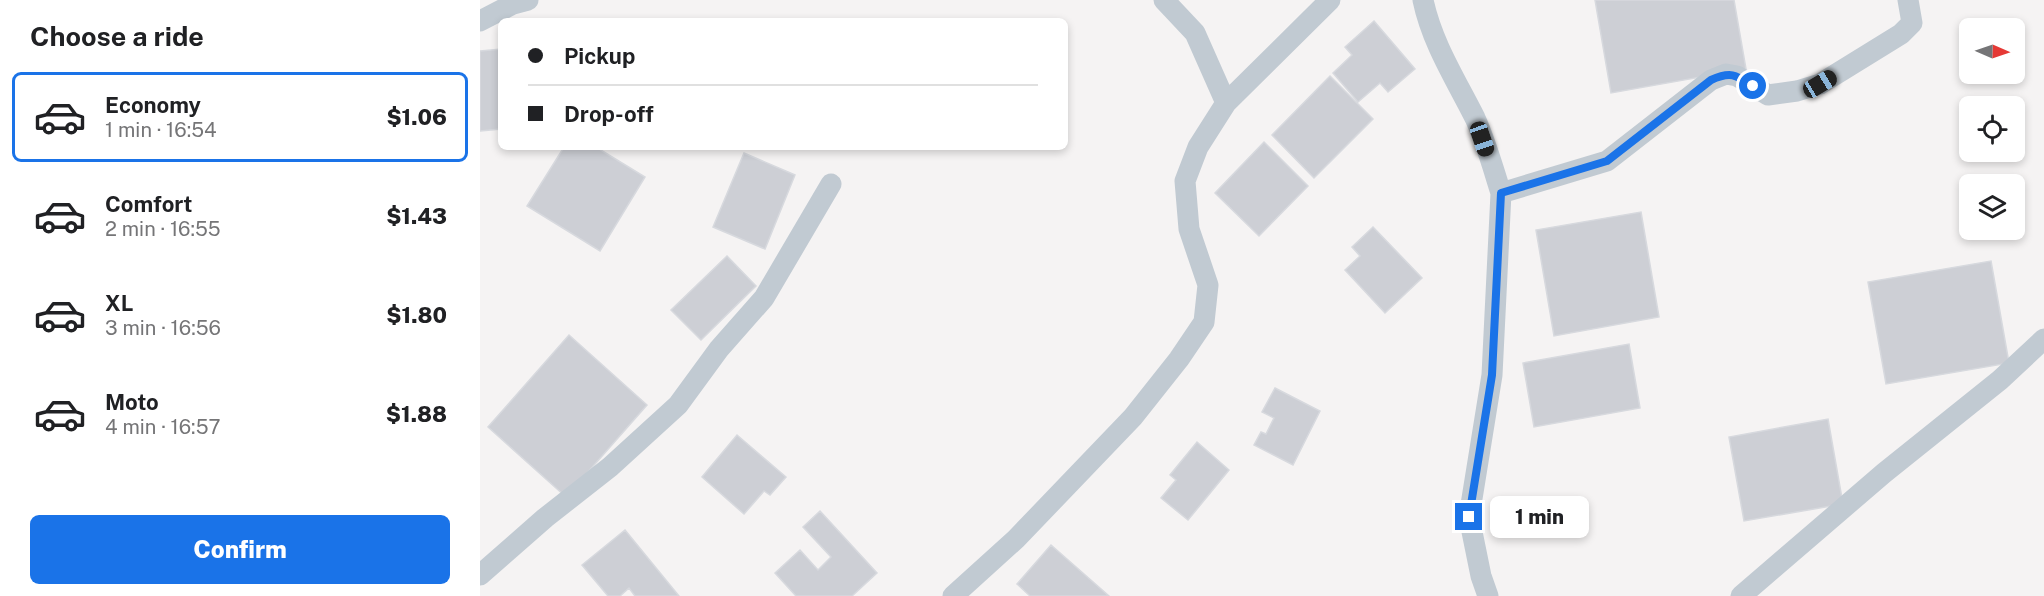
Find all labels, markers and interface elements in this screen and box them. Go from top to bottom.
north arrow [1959,18,2025,84]
map controls [1959,18,2025,240]
text: Choose a ride [30,20,204,52]
text: Pickup [564,43,635,69]
car [1800,67,1840,101]
route start [1739,72,1766,99]
icon: car [33,90,87,144]
text: Economy [105,92,201,118]
button: locate [1959,96,2025,162]
text: Drop-off [564,101,654,127]
text: $1.06 [386,104,447,130]
text: 1 min · 16:54 [105,118,217,142]
car [1468,119,1496,159]
button: layers [1959,174,2025,240]
icon: car [33,189,87,243]
text: Comfort [105,191,192,217]
text: $1.43 [386,203,447,229]
text: 2 min · 16:55 [105,217,221,241]
icon: car [33,288,87,342]
text: XL [105,290,133,316]
text: $1.80 [386,302,447,328]
text: 3 min · 16:56 [105,316,221,340]
icon: car [33,387,87,441]
text: Moto [105,389,159,415]
text: $1.88 [386,401,447,427]
text: 4 min · 16:57 [105,415,220,439]
callout: 1 min [1490,496,1589,538]
route end [1455,503,1482,530]
text: 1 min [1515,505,1564,529]
button: Confirm [30,515,450,584]

